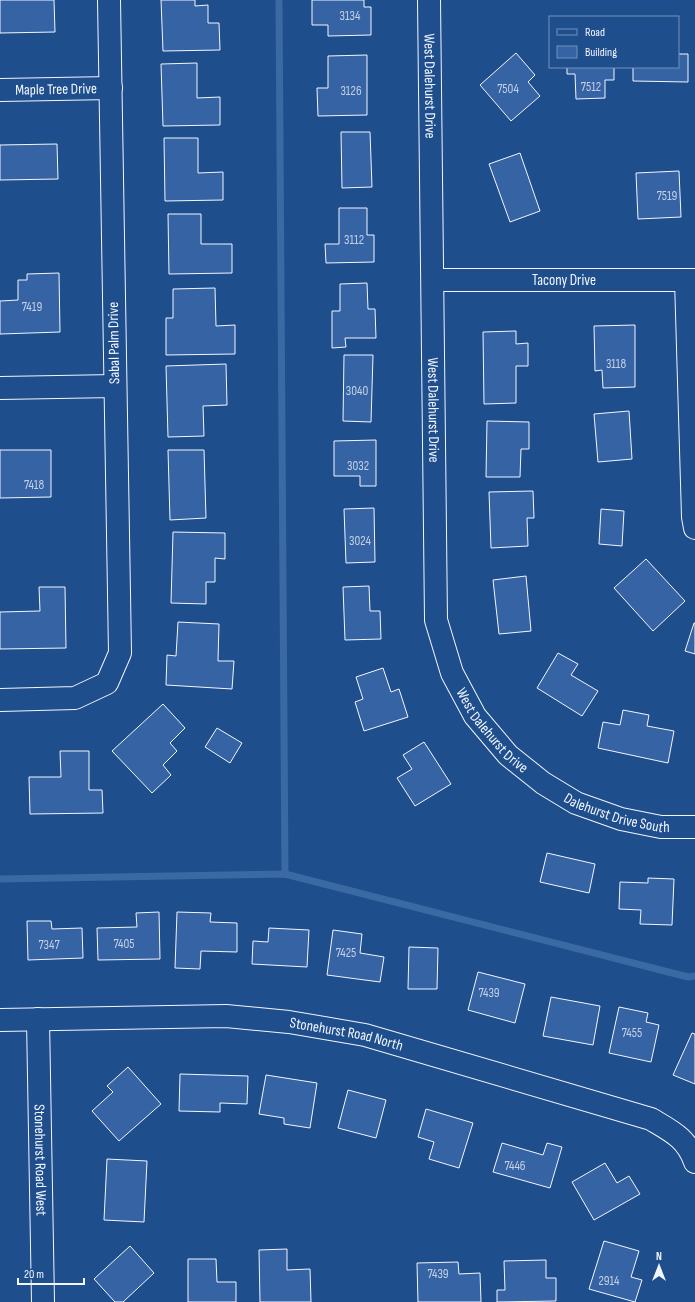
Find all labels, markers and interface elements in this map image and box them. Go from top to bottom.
house number: 3134 [340,8,361,24]
legend [549,16,679,68]
text: Road [585,25,605,40]
street label: West Dalehurst Drive [420,33,440,139]
text: Building [585,45,617,60]
street label: Maple Tree Drive [15,79,97,99]
house number: 7512 [581,79,601,95]
house number: 7504 [497,81,519,97]
house number: 3126 [340,83,362,99]
house number: 7519 [657,188,678,204]
house number: 3112 [344,232,364,248]
street label: Tacony Drive [532,271,596,290]
house number: 7419 [22,299,42,315]
street label: Sabal Palm Drive [104,302,124,384]
house number: 3118 [606,356,626,372]
street label: West Dalehurst Drive [424,357,444,463]
house number: 3040 [346,383,368,399]
house number: 3032 [347,458,369,474]
house number: 7418 [24,477,44,493]
house number: 3024 [349,533,372,549]
street label: West Dalehurst Drive [452,684,532,777]
street label: Dalehurst Drive South [560,788,670,837]
house number: 7405 [114,936,134,952]
house number: 7347 [38,937,60,953]
house number: 7425 [336,945,356,961]
house number: 7439 [478,985,500,1001]
street label: Stonehurst Road North [288,1013,405,1055]
house number: 7455 [622,1025,642,1041]
street label: Stonehurst Road West [30,1104,51,1216]
house number: 7446 [504,1158,526,1174]
north arrow [639,1246,679,1286]
text: N [656,1250,662,1263]
scale bar [18,1260,84,1286]
house number: 7439 [427,1266,449,1282]
text: 20 m [24,1267,44,1282]
house number: 2914 [598,1273,620,1289]

